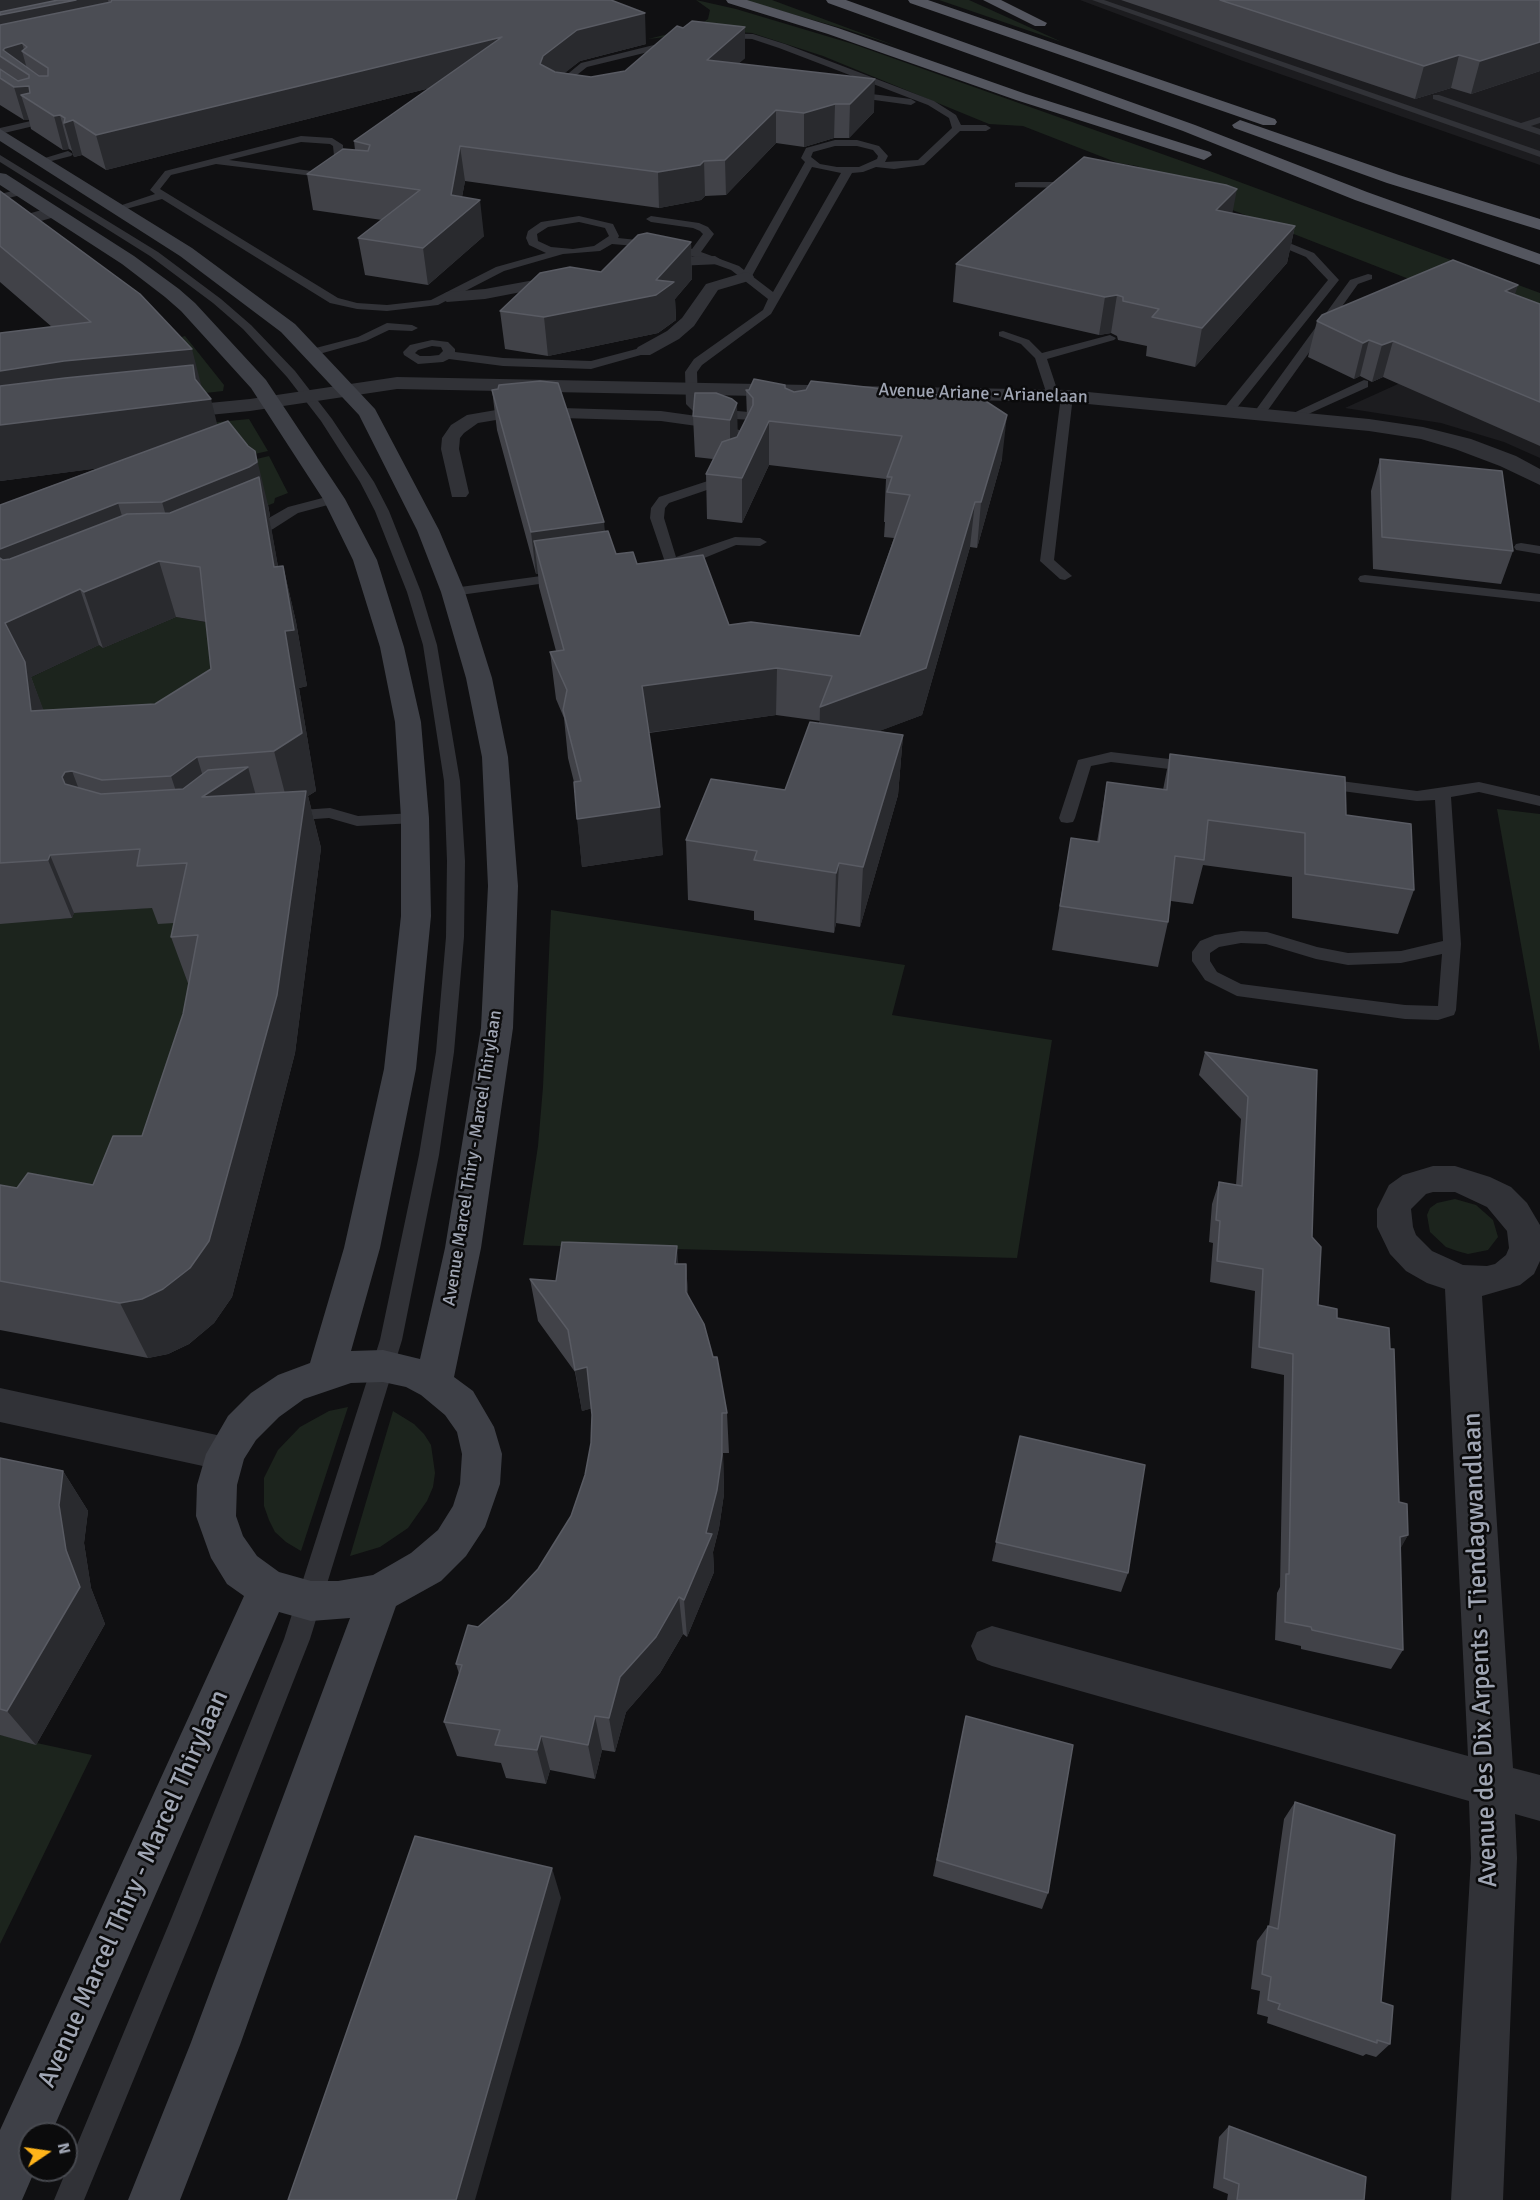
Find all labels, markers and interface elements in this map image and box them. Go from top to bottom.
street label: Avenue Ariane - Arianelaan [878,380,1088,408]
street label: Avenue Marcel Thiry - Marcel Thirylaan [439,1009,507,1307]
street label: Avenue des Dix Arpents - Tiendagwandlaan [1457,1412,1505,1888]
street label: Avenue Marcel Thiry - Marcel Thirylaan [32,1685,236,2093]
north arrow [18,2122,78,2182]
text: N [53,2141,75,2156]

